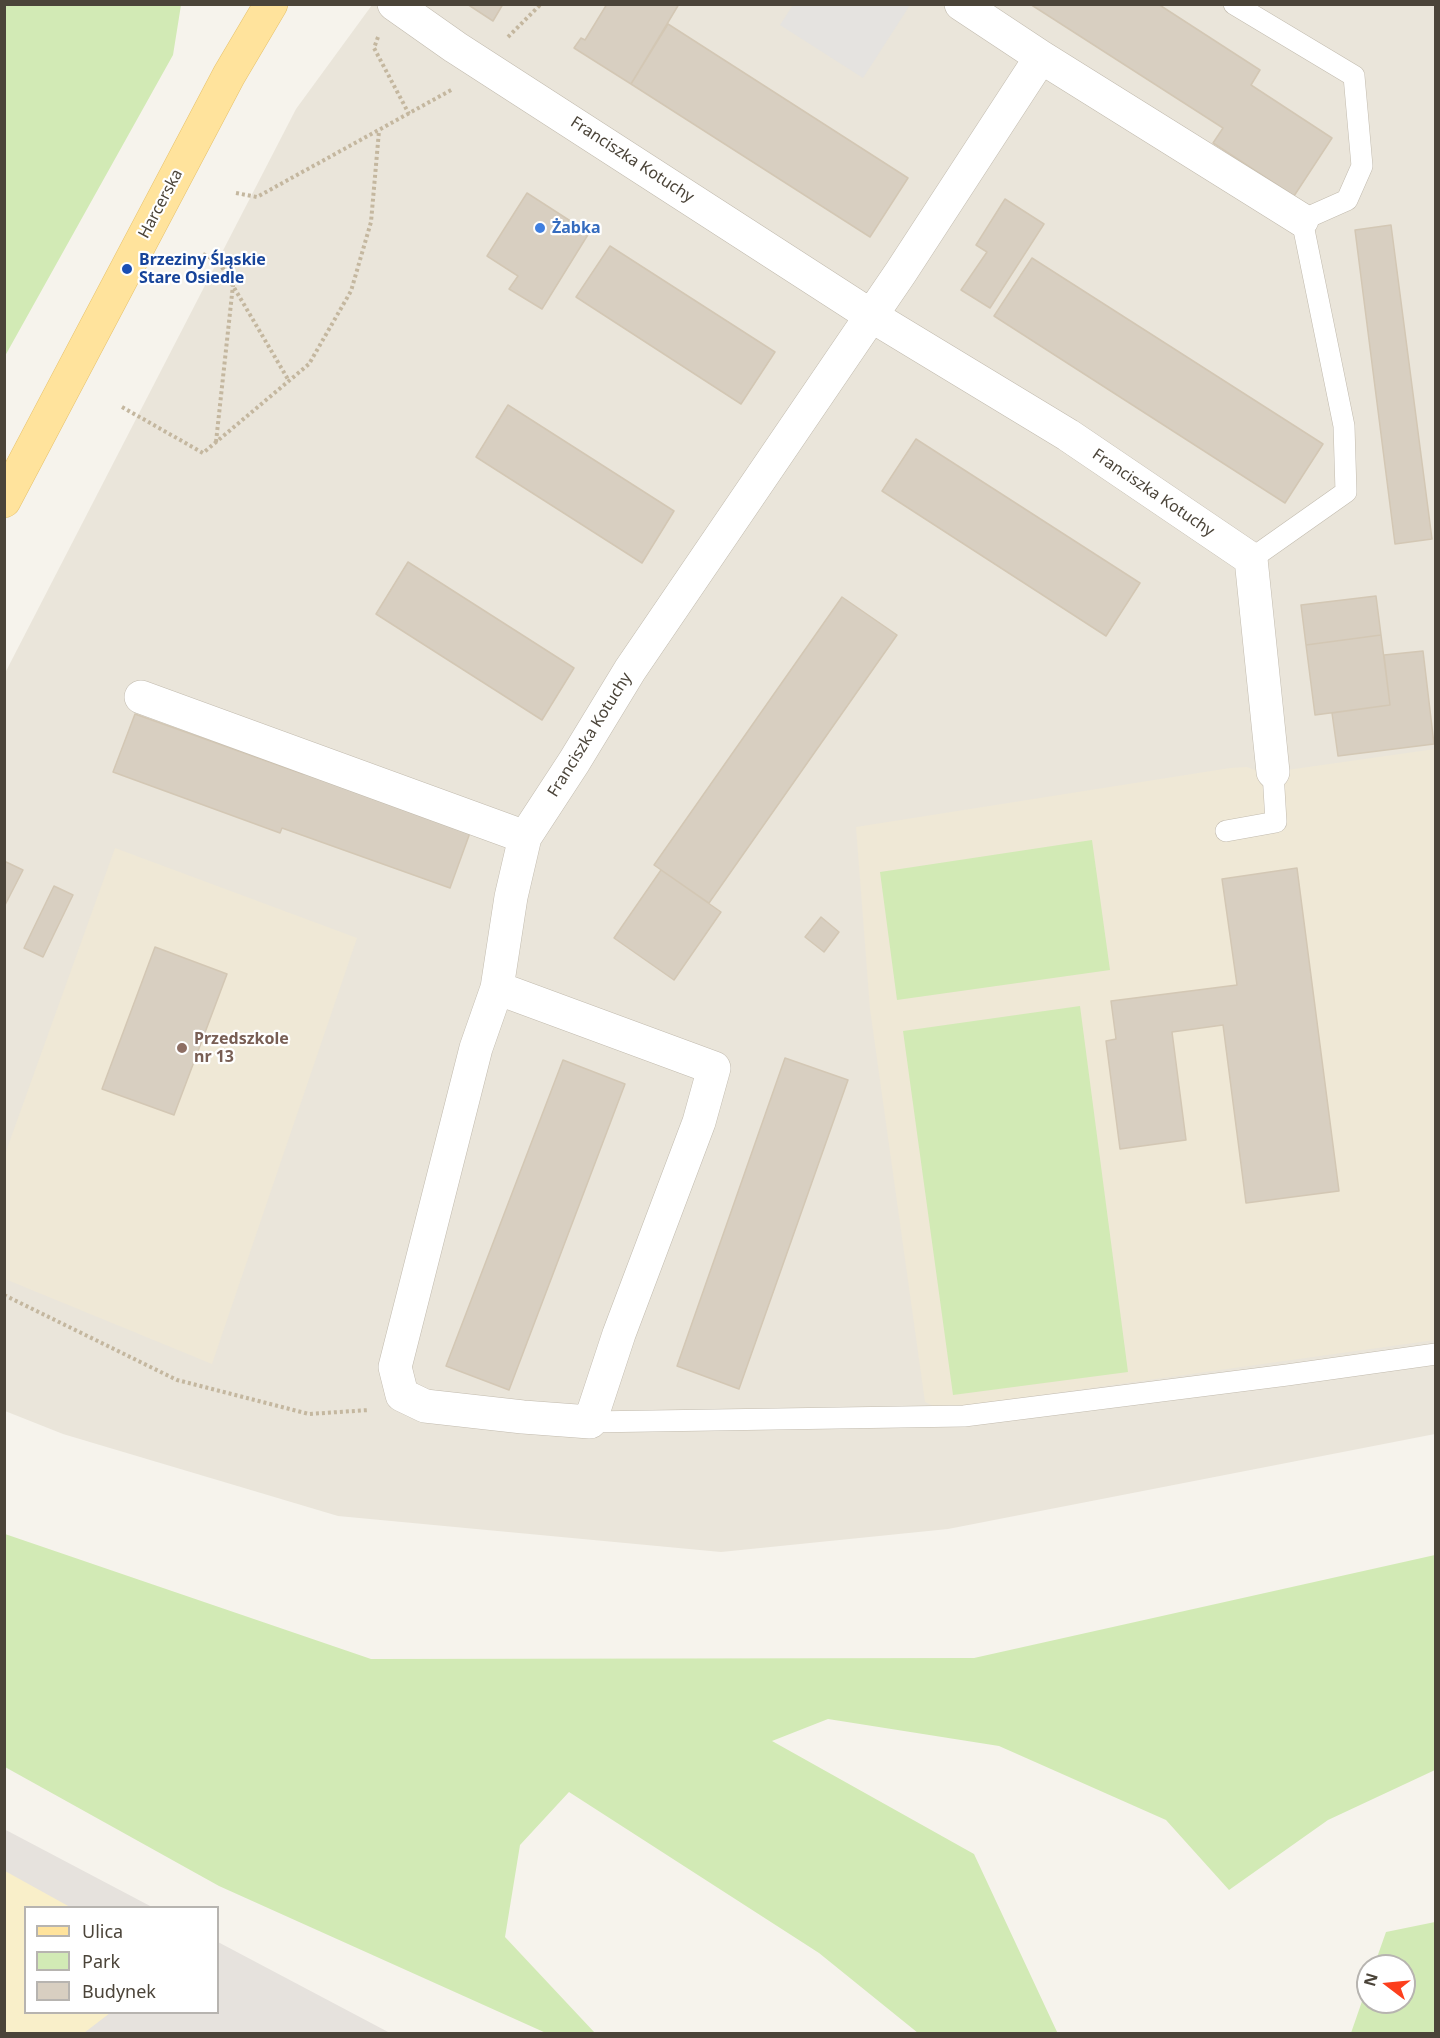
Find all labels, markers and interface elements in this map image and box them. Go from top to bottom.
street label: Franciszka Kotuchy [567,113,697,207]
street label: Harcerska [135,166,187,242]
place label: Żabka [552,218,600,238]
marker: Żabka [533,221,547,235]
place label: Brzeziny Śląskie Stare Osiedle [139,250,266,288]
marker: Brzeziny Śląskie Stare Osiedle [120,262,134,276]
street label: Franciszka Kotuchy [1088,445,1218,541]
street label: Franciszka Kotuchy [544,669,636,801]
place label: Przedszkole nr 13 [194,1029,289,1067]
marker: Przedszkole nr 13 [175,1041,189,1055]
legend [24,1906,219,2014]
text: Ulica [82,1919,123,1943]
text: Park [82,1949,120,1973]
north arrow [1356,1954,1416,2014]
text: N [1358,1970,1383,1989]
text: Budynek [82,1979,156,2003]

